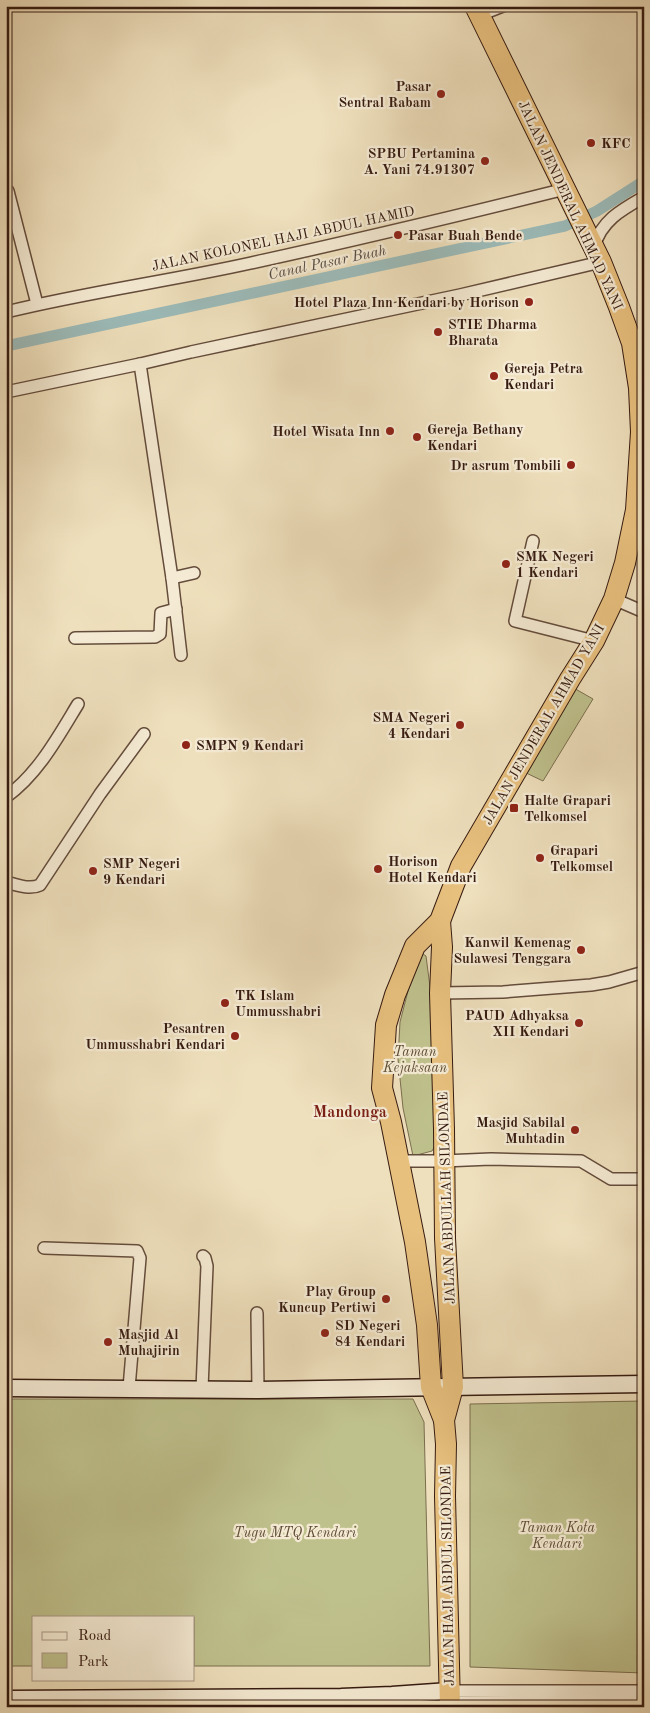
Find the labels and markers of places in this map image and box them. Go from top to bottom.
place label: Pasar Sentral Rabam [338,80,431,110]
marker: Pasar Sentral Rabam [435,88,447,100]
marker: KFC [585,137,597,149]
place label: KFC [601,137,630,151]
place label: SPBU Pertamina A. Yani 74.91307 [363,147,475,177]
marker: SPBU Pertamina A. Yani 74.91307 [479,155,491,167]
marker: Pasar Buah Bende [392,229,404,241]
place label: Pasar Buah Bende [408,229,522,243]
place label: Hotel Plaza Inn Kendari by Horison [294,296,519,310]
marker: Hotel Plaza Inn Kendari by Horison [523,296,535,308]
place label: STIE Dharma Bharata [448,318,537,348]
marker: STIE Dharma Bharata [432,326,444,338]
place label: Gereja Petra Kendari [504,362,583,392]
marker: Gereja Petra Kendari [488,370,500,382]
place label: Gereja Bethany Kendari [427,423,524,453]
place label: Hotel Wisata Inn [272,425,380,439]
marker: Hotel Wisata Inn [384,425,396,437]
marker: Gereja Bethany Kendari [411,431,423,443]
place label: Dr asrum Tombili [451,459,561,473]
marker: Dr asrum Tombili [565,459,577,471]
place label: SMK Negeri 1 Kendari [516,550,594,580]
marker: SMK Negeri 1 Kendari [500,558,512,570]
place label: SMA Negeri 4 Kendari [372,711,450,741]
marker: SMA Negeri 4 Kendari [454,719,466,731]
marker: SMPN 9 Kendari [180,739,192,751]
place label: SMPN 9 Kendari [196,739,304,753]
place label: Halte Grapari Telkomsel [524,794,611,824]
marker: Halte Grapari Telkomsel [508,802,520,814]
place label: Grapari Telkomsel [550,844,613,874]
marker: Grapari Telkomsel [534,852,546,864]
place label: Horison Hotel Kendari [388,855,477,885]
place label: SMP Negeri 9 Kendari [103,857,180,887]
marker: Horison Hotel Kendari [372,863,384,875]
marker: SMP Negeri 9 Kendari [87,865,99,877]
place label: Kanwil Kemenag Sulawesi Tenggara [453,936,571,966]
marker: Kanwil Kemenag Sulawesi Tenggara [575,944,587,956]
place label: TK Islam Ummusshabri [235,989,321,1019]
marker: TK Islam Ummusshabri [219,997,231,1009]
place label: PAUD Adhyaksa XII Kendari [465,1009,569,1039]
marker: PAUD Adhyaksa XII Kendari [573,1017,585,1029]
place label: Pesantren Ummusshabri Kendari [85,1022,225,1052]
marker: Pesantren Ummusshabri Kendari [229,1030,241,1042]
place label: Masjid Sabilal Muhtadin [476,1116,565,1146]
marker: Masjid Sabilal Muhtadin [569,1124,581,1136]
place label: Play Group Kuncup Pertiwi [278,1285,376,1315]
marker: Play Group Kuncup Pertiwi [380,1293,392,1305]
place label: SD Negeri 84 Kendari [335,1319,405,1349]
marker: SD Negeri 84 Kendari [319,1327,331,1339]
place label: Masjid Al Muhajirin [118,1328,180,1358]
marker: Masjid Al Muhajirin [102,1336,114,1348]

